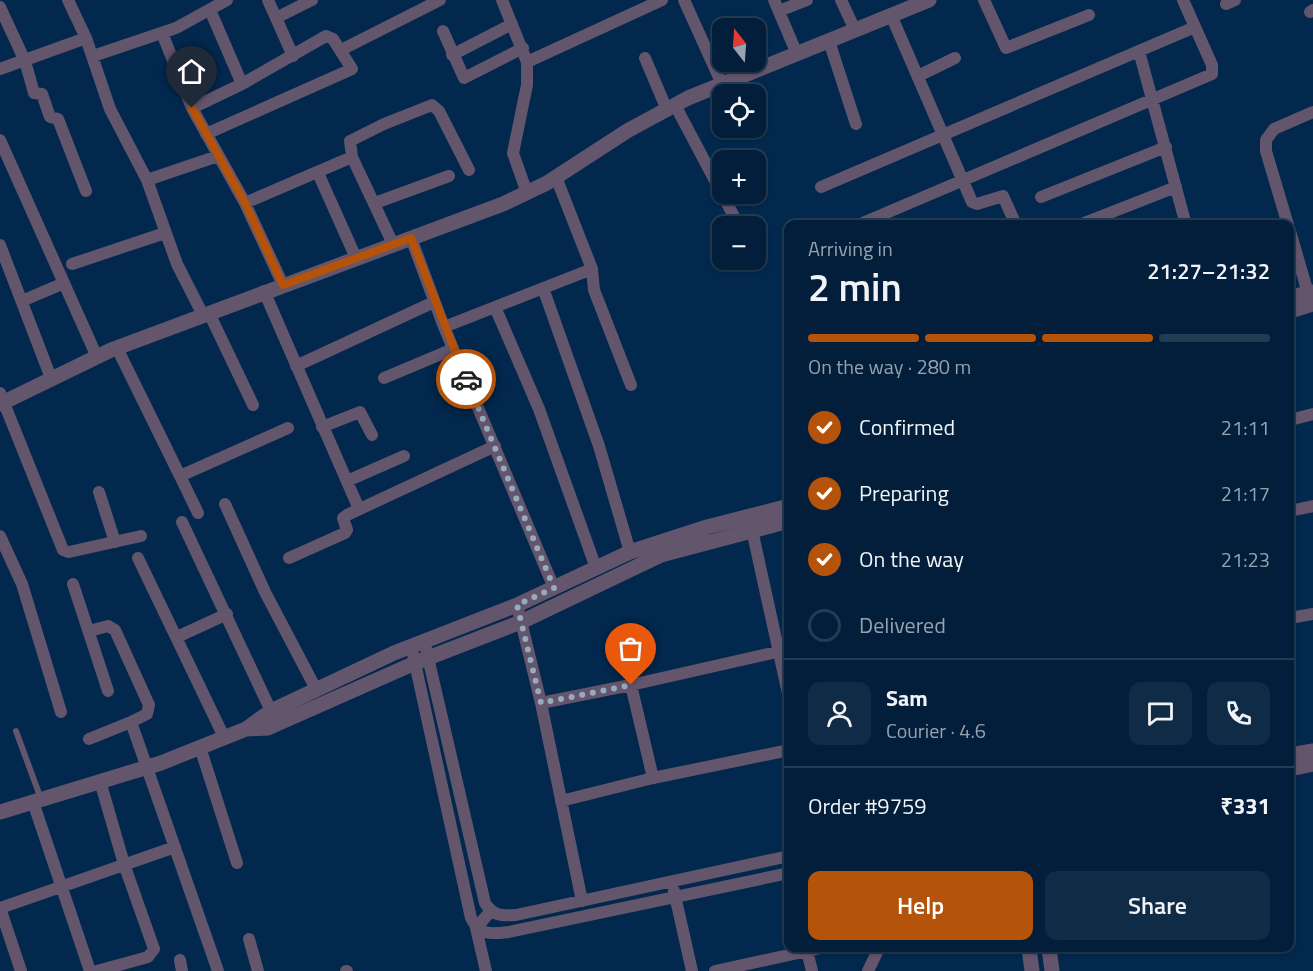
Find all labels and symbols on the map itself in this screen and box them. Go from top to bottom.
north arrow [712,18,766,72]
pin [166,46,217,108]
courier [436,349,496,409]
pin [605,623,656,685]

